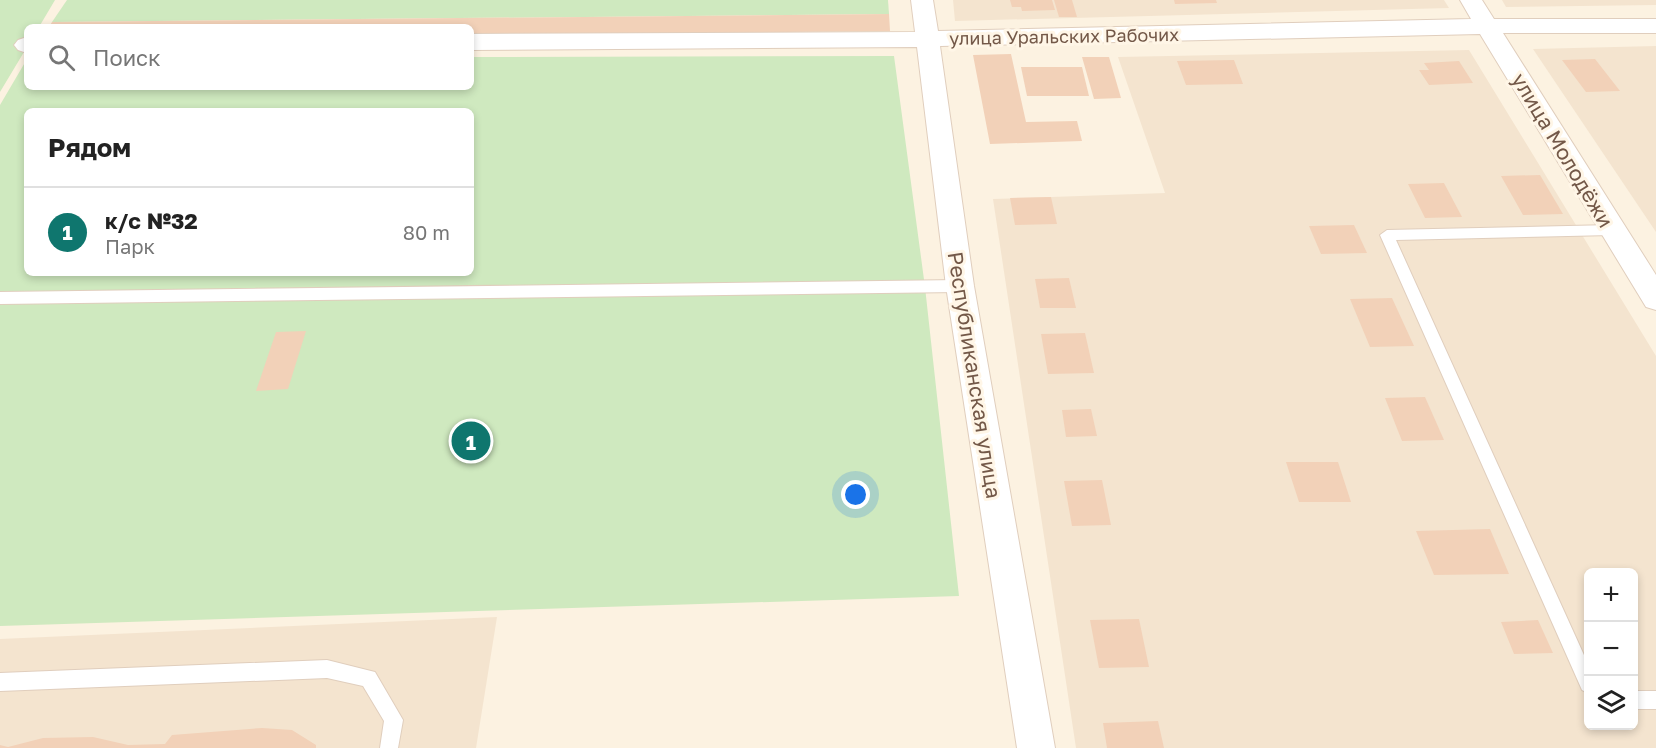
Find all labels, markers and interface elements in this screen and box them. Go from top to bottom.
street label: улица Уральских Рабочих [949,23,1179,49]
search box [24,24,474,90]
icon: search [45,41,78,74]
text: Поиск [93,44,161,71]
street label: улица Молодёжи [1507,68,1619,232]
text: Рядом [48,132,131,163]
text: к/с №32 [105,207,198,234]
text: 1 [62,220,73,244]
text: 80 m [403,220,450,244]
text: Парк [105,234,155,258]
street label: Республиканская улица [943,250,1007,500]
pin: 1 [452,418,490,464]
your location [841,480,870,509]
map controls [1584,568,1638,730]
button: + [1584,568,1638,622]
button: − [1584,622,1638,676]
button: layers [1584,676,1638,730]

